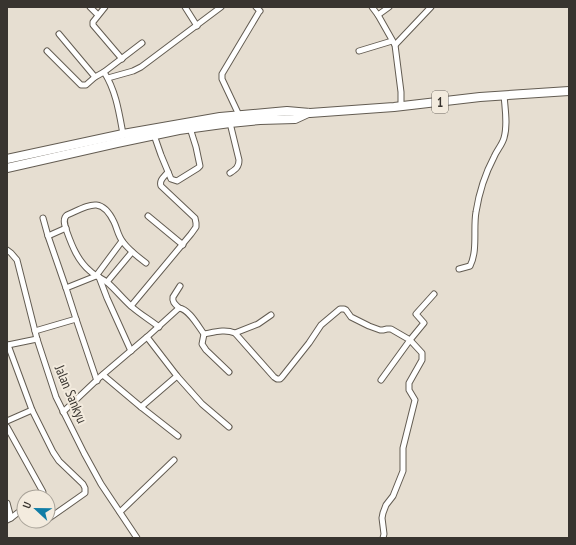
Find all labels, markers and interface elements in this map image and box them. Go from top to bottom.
road number: 1 [432,91,448,113]
street label: Jalan Sankyu [50,361,91,426]
north arrow [16,489,56,529]
text: U [19,500,34,511]

